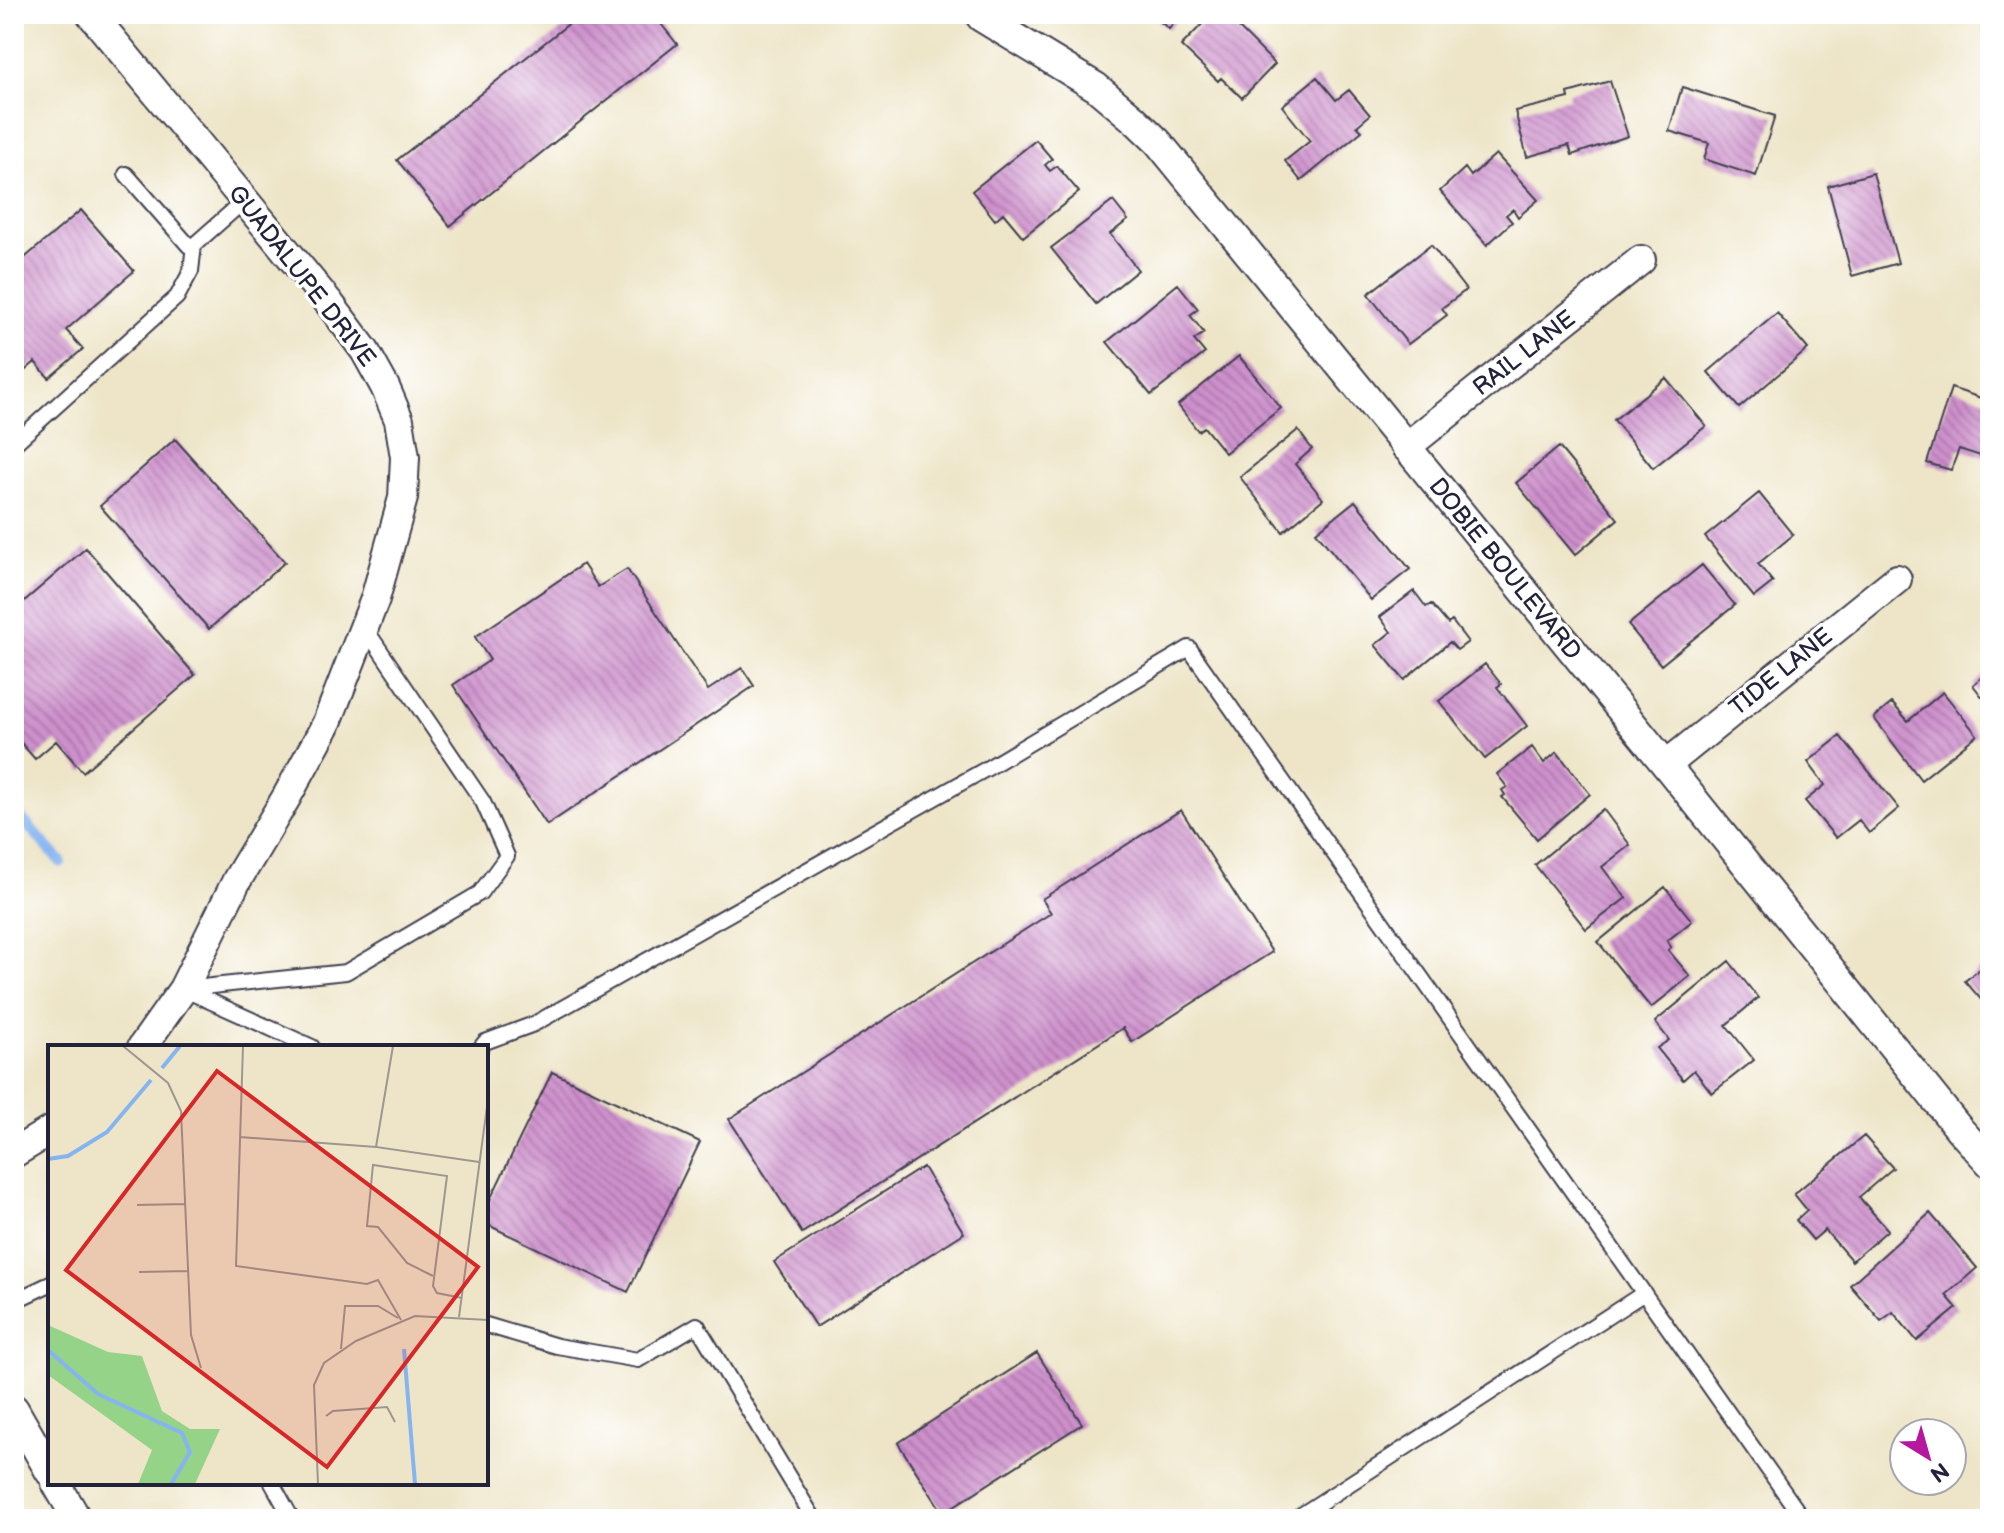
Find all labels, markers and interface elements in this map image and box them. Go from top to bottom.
street label: GUADALUPE DRIVE [222,179,382,373]
street label: RAIL LANE [1467,304,1581,402]
street label: DOBIE BOULEVARD [1423,472,1587,666]
street label: TIDE LANE [1724,622,1838,722]
inset map [48,1045,488,1485]
north arrow [1888,1417,1968,1497]
text: N [1924,1456,1954,1488]

